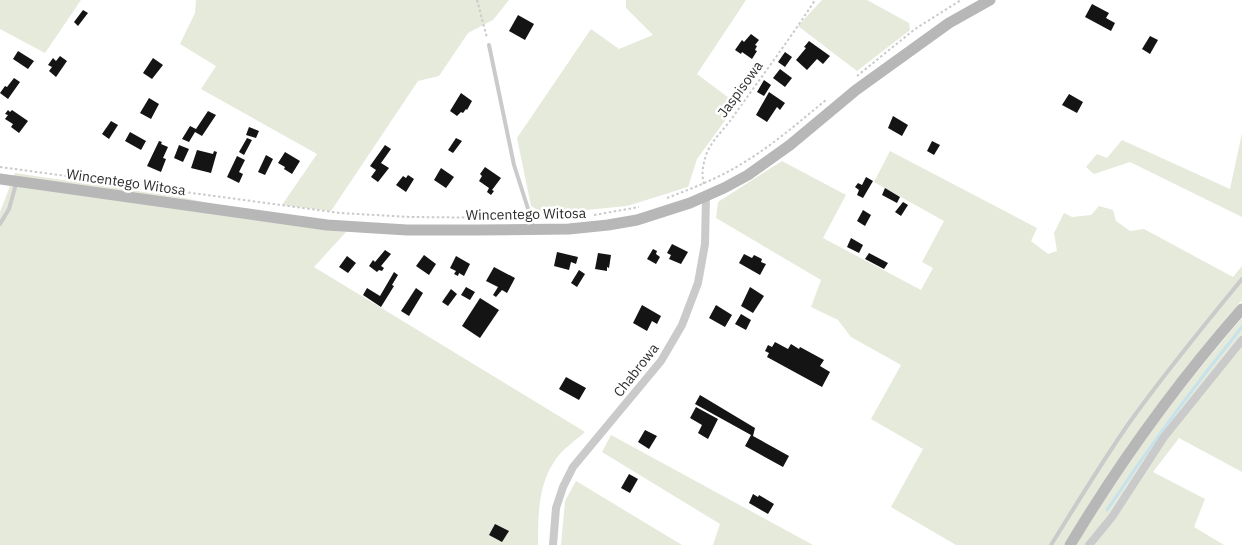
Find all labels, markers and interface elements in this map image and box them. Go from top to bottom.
street label: Jaspisowa [713,57,767,121]
street label: Wincentego Witosa [65,165,187,199]
street label: Wincentego Witosa [466,204,587,224]
street label: Chabrowa [609,339,663,400]

